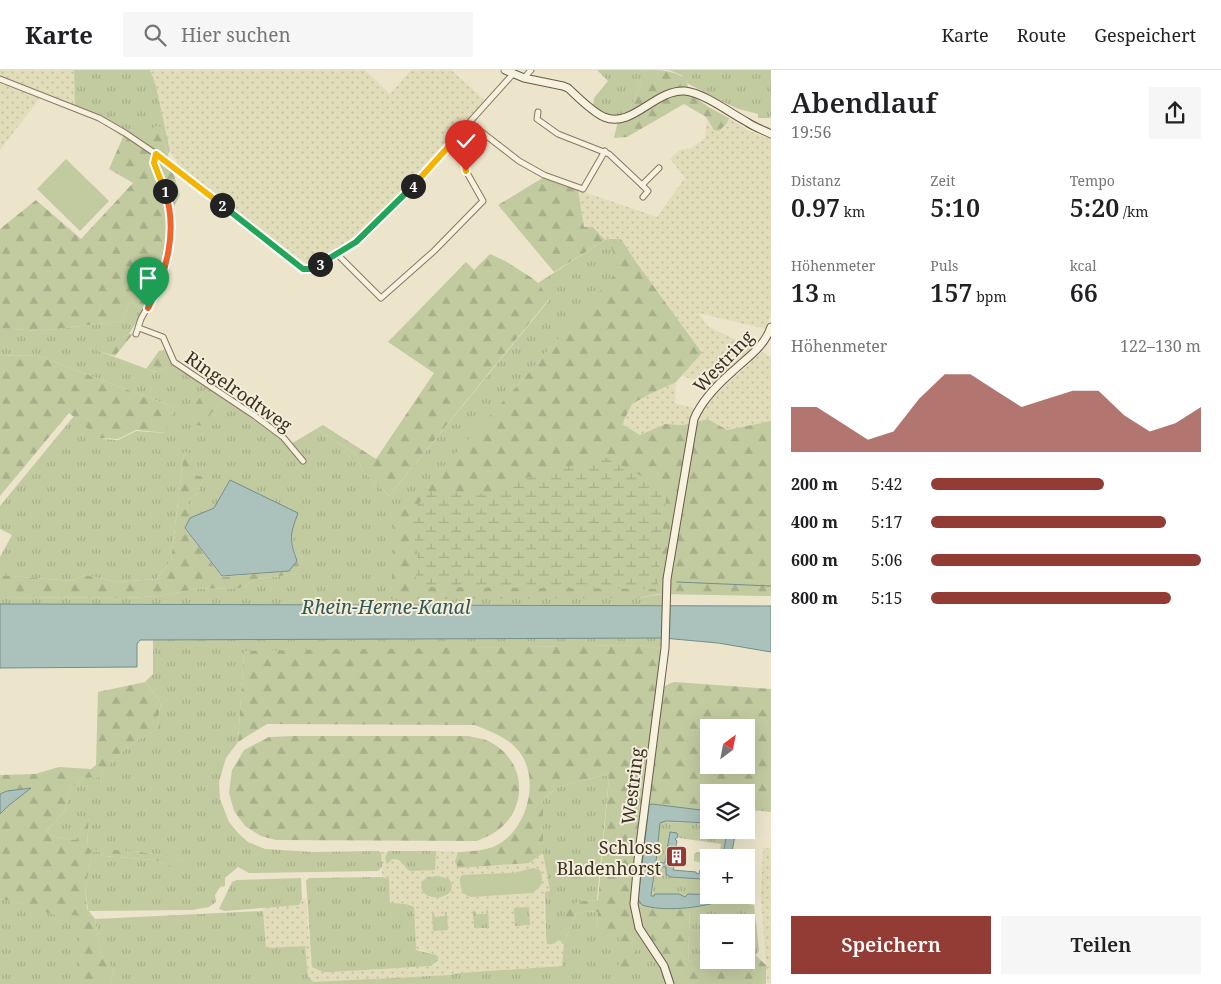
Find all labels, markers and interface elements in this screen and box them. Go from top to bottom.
search box [123,12,473,57]
text: Karte [25,18,93,51]
icon: search [141,21,169,49]
text: Hier suchen [181,22,291,48]
text: Karte [941,23,989,47]
text: Route [1017,23,1066,47]
text: Gespeichert [1094,23,1196,47]
text: Abendlauf [791,83,936,121]
button: share [1149,87,1201,139]
pin [445,120,487,171]
text: 19:56 [791,121,831,143]
icon: check [452,127,480,155]
text: Distanz [791,171,841,190]
text: Zeit [930,171,956,190]
text: Tempo [1070,171,1115,190]
pin: 4 [400,174,426,198]
text: 4 [410,177,417,196]
pin: 1 [152,178,178,204]
text: 1 [162,182,169,201]
text: 0.97 [791,190,840,224]
text: 5:10 [930,190,980,224]
text: 5:20 [1070,190,1119,224]
pin: 2 [210,192,234,218]
text: 2 [219,196,226,215]
text: km [840,202,865,221]
text: /km [1119,202,1148,221]
pin: 3 [308,252,332,276]
text: 3 [317,255,324,274]
text: Höhenmeter [791,256,875,275]
text: Puls [930,256,958,275]
text: kcal [1070,256,1097,275]
pin [127,257,169,308]
icon: arrive [134,264,162,292]
text: 13 [791,275,819,309]
text: 157 [930,275,973,309]
text: 66 [1070,275,1098,309]
text: m [819,287,836,306]
text: bpm [973,287,1007,306]
street label: Westring [687,325,759,397]
text: Höhenmeter [791,335,887,357]
text: 122–130 m [1120,335,1201,357]
street label: Ringelrodtweg [181,345,297,437]
text: 200 m [791,473,838,495]
text: 5:42 [871,473,902,495]
text: 400 m [791,511,838,533]
text: 5:17 [871,511,902,533]
text: 600 m [791,549,838,571]
text: 5:06 [871,549,902,571]
text: 800 m [791,587,838,609]
text: 5:15 [871,587,902,609]
water label: Rhein-Herne-Kanal [301,594,471,620]
north arrow [700,719,755,774]
map controls [700,719,755,969]
street label: Westring [615,746,649,826]
button: layers [700,784,755,839]
place label: Schloss Bladenhorst [556,835,661,880]
building icon: Schloss Bladenhorst [665,845,689,869]
button: + [700,849,755,904]
button: − [700,914,755,969]
button: Speichern [791,916,991,974]
button: Teilen [1001,916,1201,974]

